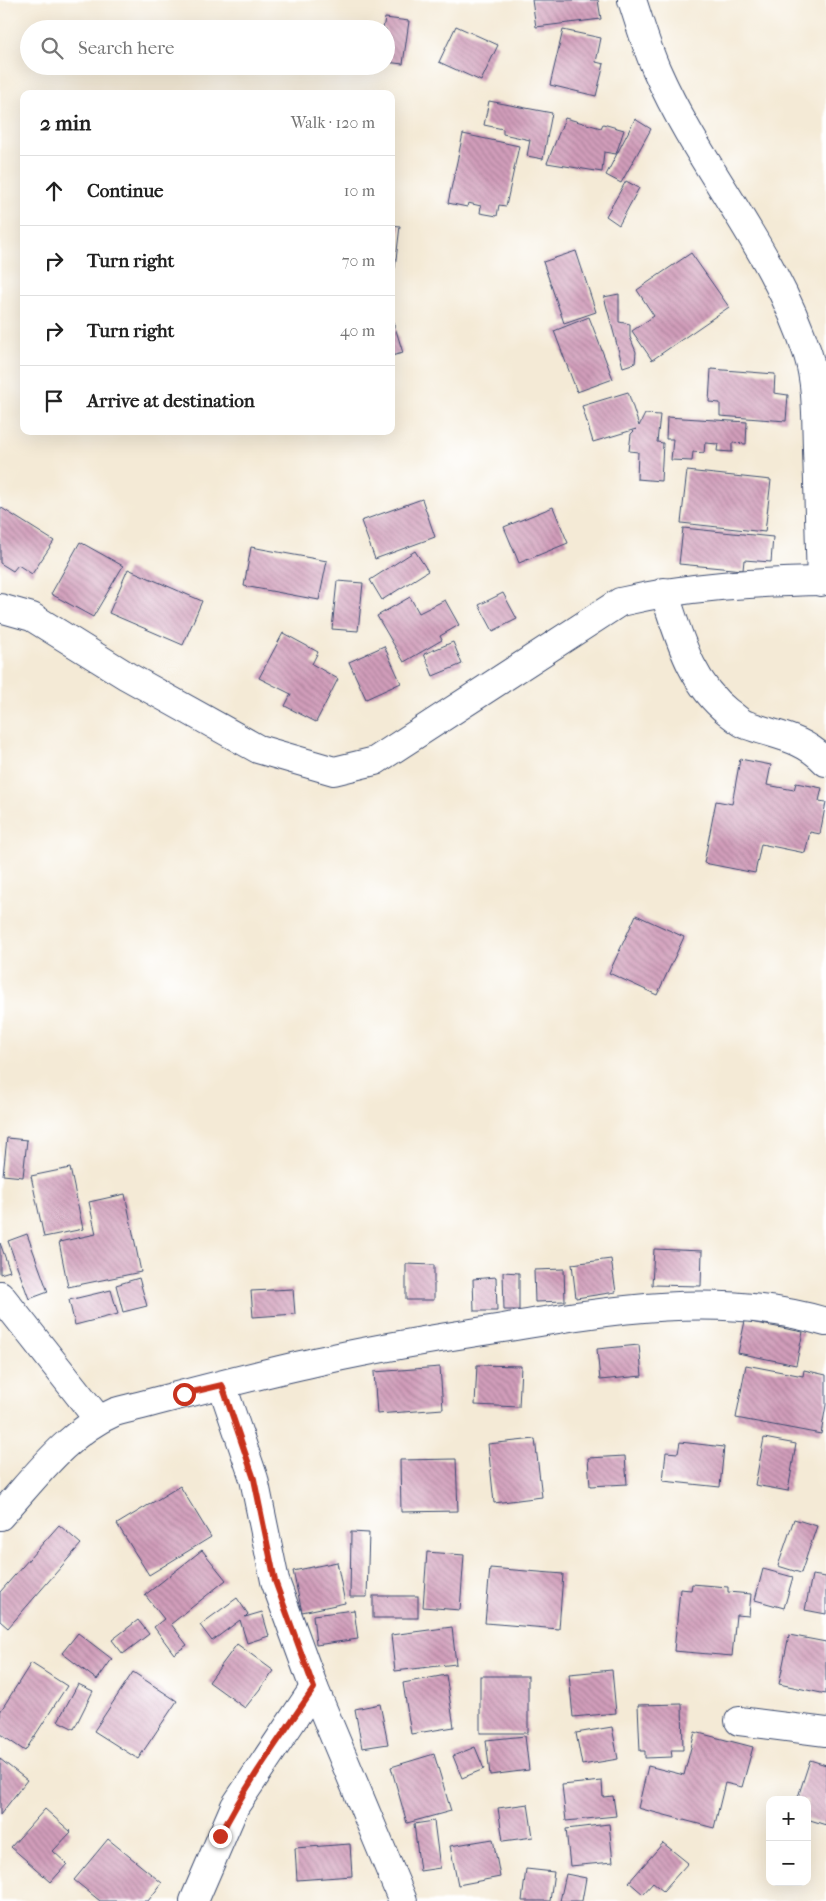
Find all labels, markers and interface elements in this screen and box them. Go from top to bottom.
search box [20,20,395,75]
icon: search [38,34,66,62]
text: Search here [78,37,174,59]
text: 2 min [40,111,91,135]
text: Walk · 120 m [291,113,375,132]
icon: ahead [40,177,68,205]
text: Continue [87,180,163,202]
text: 10 m [344,181,375,200]
icon: right [40,247,68,275]
text: Turn right [87,250,174,272]
text: 70 m [342,251,375,270]
icon: right [40,317,68,345]
text: Turn right [87,320,174,342]
text: 40 m [340,321,375,340]
icon: arrive [40,387,68,415]
text: Arrive at destination [87,390,255,412]
route start [173,1383,196,1406]
map controls [766,1796,811,1886]
button: + [766,1796,811,1841]
route end [209,1825,232,1848]
button: − [766,1841,811,1886]

